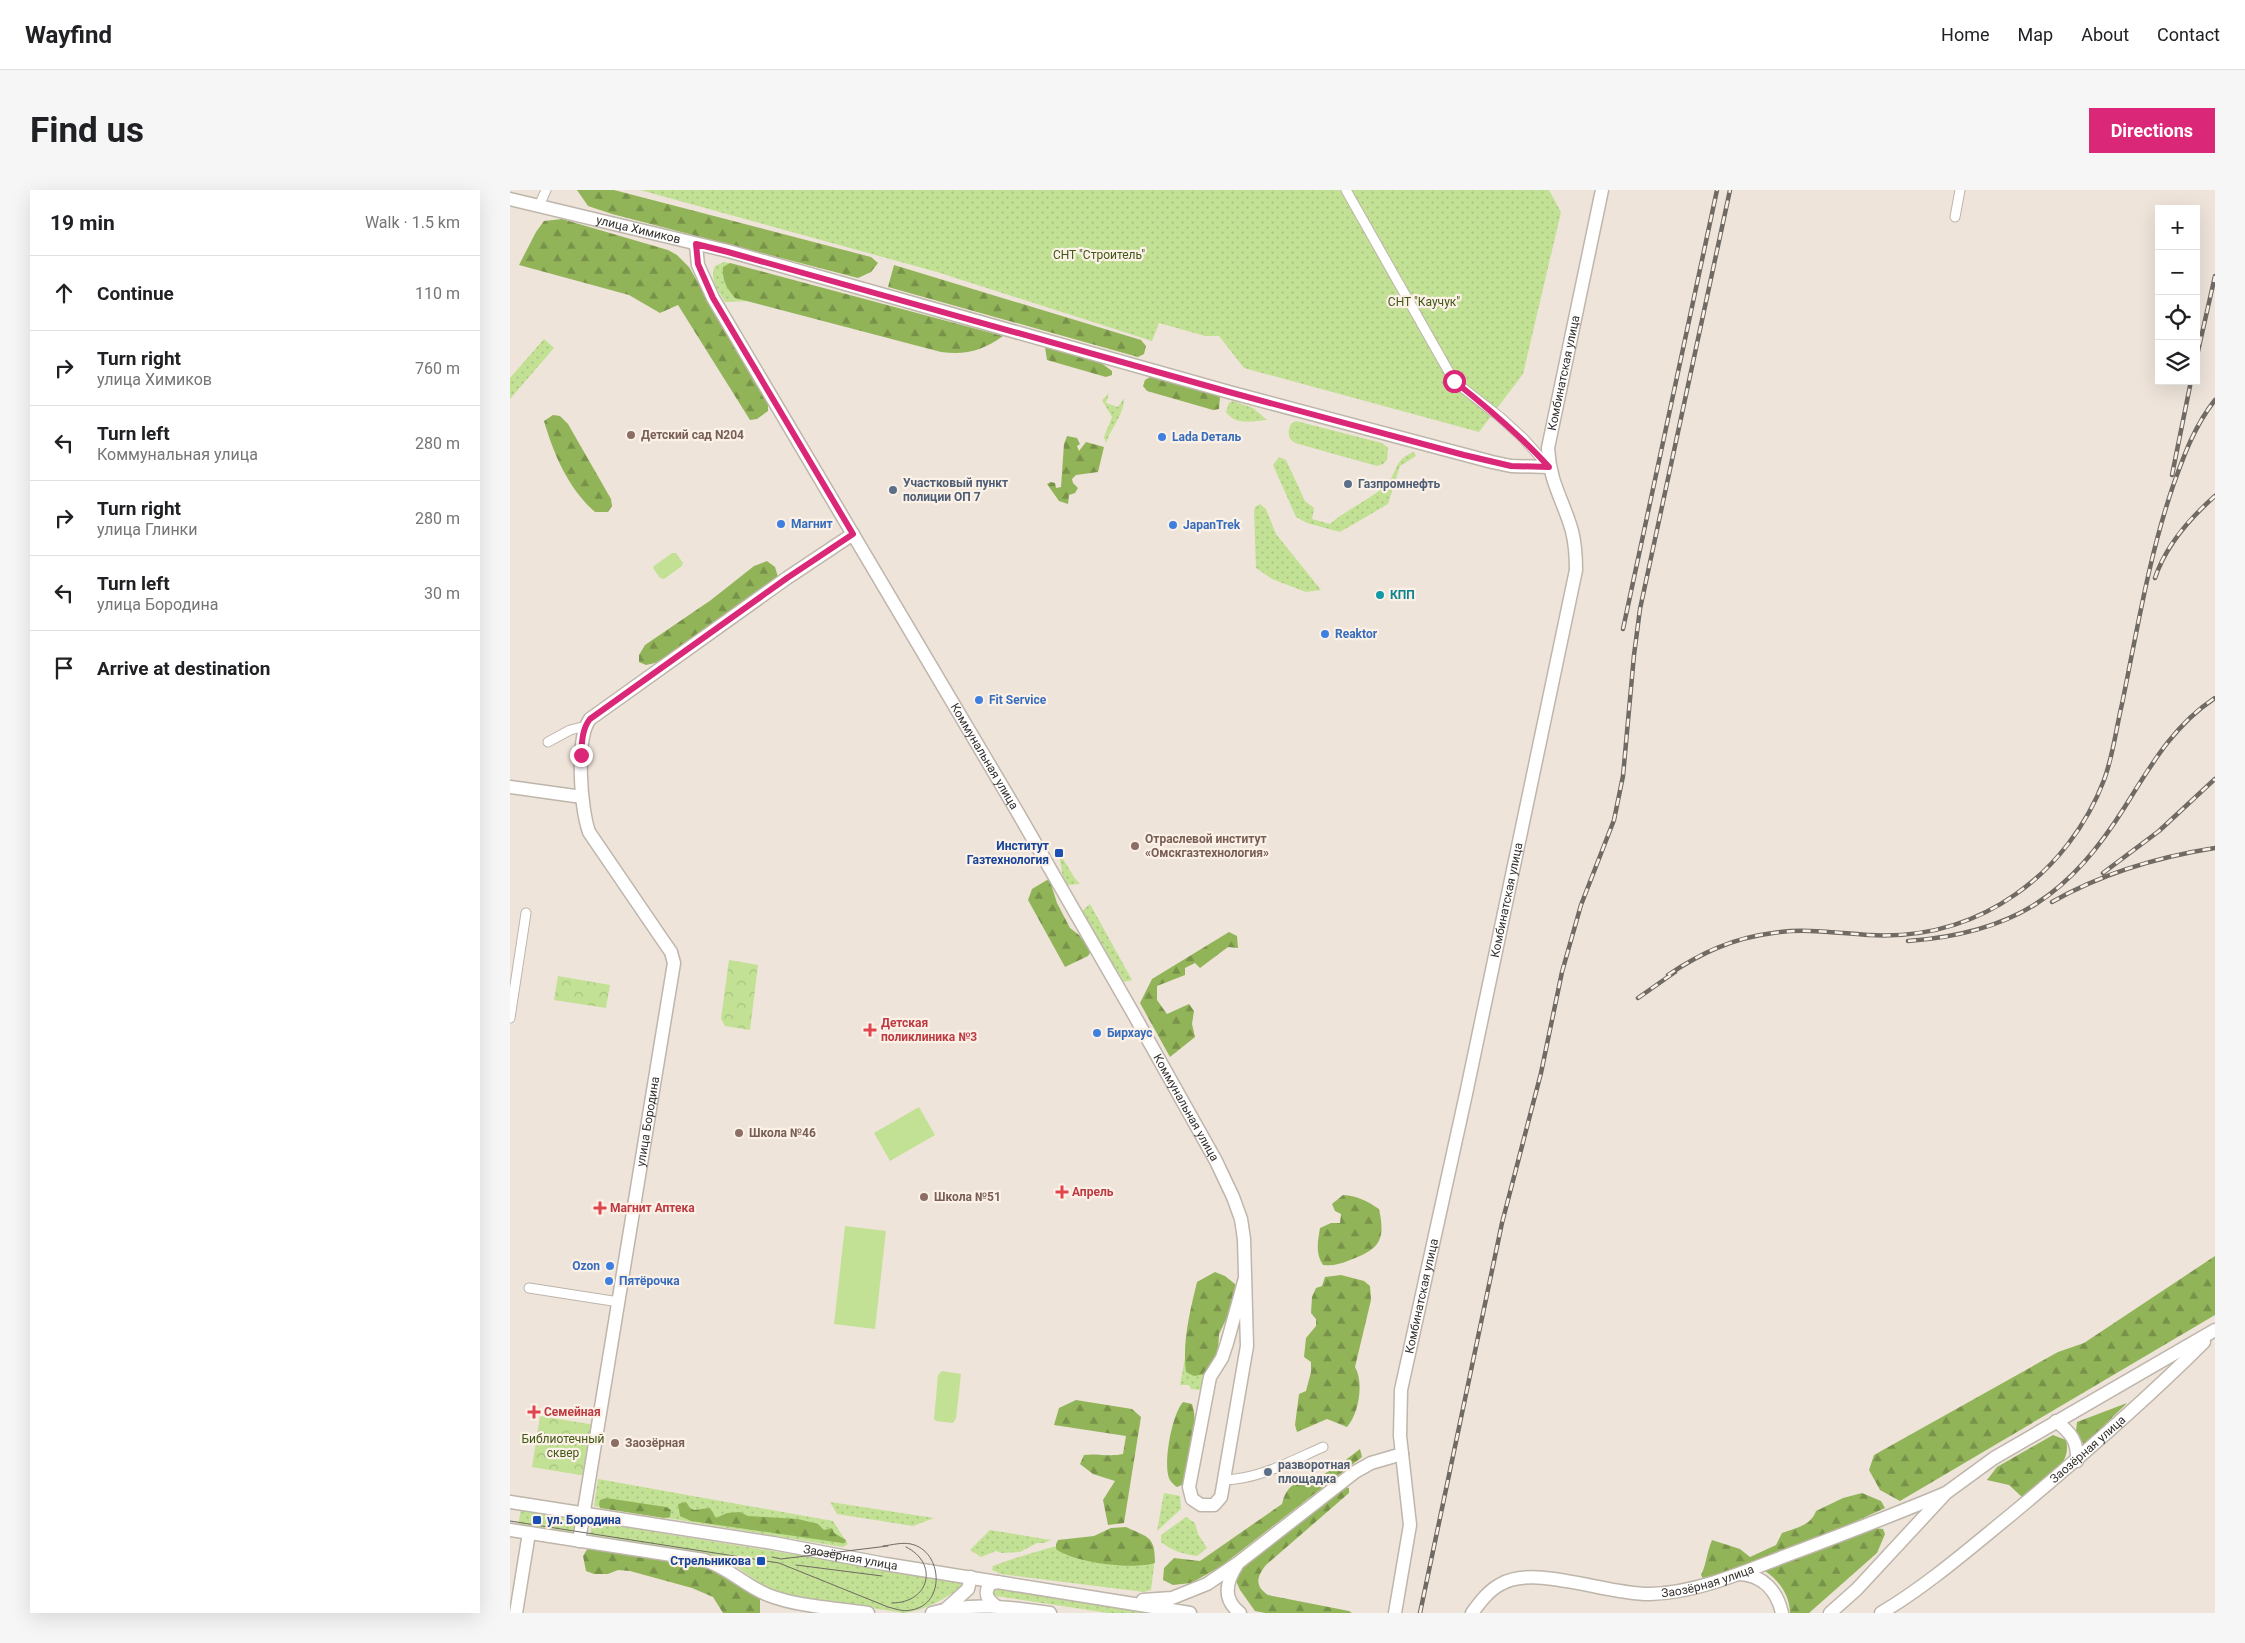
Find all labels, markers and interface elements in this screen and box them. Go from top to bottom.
text: Wayfind [25,21,112,49]
text: Home [1941,24,1990,45]
text: Map [2018,24,2053,45]
text: About [2081,24,2129,45]
text: Contact [2157,24,2220,45]
button: Directions [2089,108,2215,153]
text: Find us [30,110,144,151]
map controls [2155,205,2200,385]
button: + [2155,205,2200,250]
text: 19 min [50,211,115,235]
text: Walk · 1.5 km [365,213,460,232]
street label: улица Химиков [595,213,682,246]
park label: СНТ "Строитель" [1053,248,1145,262]
button: − [2155,250,2200,295]
icon: ahead [50,279,78,307]
text: Continue [97,282,174,305]
text: 110 m [415,284,460,303]
park label: СНТ "Каучук" [1388,295,1460,309]
button: locate [2155,295,2200,340]
street label: Комбинатская улица [1545,314,1583,432]
button: layers [2155,340,2200,385]
text: Turn right [97,347,181,370]
icon: right [50,354,78,382]
text: 760 m [415,359,460,378]
text: улица Химиков [97,370,212,389]
route start [1443,370,1466,393]
text: Turn left [97,422,170,445]
place label: Детский сад N204 [641,428,744,442]
icon: left [50,429,78,457]
marker: Детский сад N204 [625,429,637,441]
place label: Lada Dеталь [1172,430,1242,444]
marker: Lada Dеталь [1156,431,1168,443]
text: 280 m [415,434,460,453]
text: Коммунальная улица [97,445,258,464]
place label: Участковый пункт полиции ОП 7 [903,476,1008,504]
place label: Газпромнефть [1358,477,1441,491]
marker: Газпромнефть [1342,478,1354,490]
marker: Участковый пункт полиции ОП 7 [887,484,899,496]
text: Turn right [97,497,181,520]
icon: right [50,504,78,532]
text: 280 m [415,509,460,528]
place label: Магнит [791,517,833,531]
marker: Магнит [775,518,787,530]
place label: JapanTrek [1183,518,1241,532]
marker: JapanTrek [1167,519,1179,531]
text: улица Глинки [97,520,198,539]
text: Turn left [97,572,170,595]
icon: left [50,579,78,607]
text: 30 m [424,584,460,603]
place label: КПП [1390,588,1415,602]
marker: КПП [1374,589,1386,601]
text: улица Бородина [97,595,218,614]
place label: Reaktor [1335,627,1378,641]
marker: Reaktor [1319,628,1331,640]
icon: arrive [50,654,78,682]
text: Arrive at destination [97,657,270,680]
place label: Fit Service [989,693,1047,707]
marker: Fit Service [973,694,985,706]
street label: Коммунальная улица [948,701,1021,812]
route end [570,744,593,767]
place label: Отраслевой институт «Омскгазтехнология» [1145,832,1269,860]
place label: Институт Газтехнология [967,839,1049,867]
marker: Отраслевой институт «Омскгазтехнология» [1129,840,1141,852]
street label: Комбинатская улица [1488,841,1526,959]
marker: Институт Газтехнология [1053,847,1065,859]
place label: Детская поликлиника №3 [881,1016,977,1044]
marker: Детская поликлиника №3 [863,1023,877,1037]
place label: Бирхаус [1107,1026,1152,1040]
marker: Бирхаус [1091,1027,1103,1039]
street label: Коммунальная улица [1150,1051,1222,1164]
street label: улица Бородина [634,1076,662,1168]
place label: Школа №46 [749,1126,816,1140]
marker: Школа №46 [733,1127,745,1139]
place label: Апрель [1072,1185,1114,1199]
marker: Апрель [1056,1186,1068,1198]
place label: Школа №51 [934,1190,1001,1204]
marker: Школа №51 [918,1191,930,1203]
place label: Магнит Аптека [610,1201,695,1215]
marker: Магнит Аптека [594,1202,606,1214]
street label: Комбинатская улица [1402,1237,1441,1355]
place label: Ozon [572,1259,600,1273]
marker: Ozon [604,1260,616,1272]
place label: Пятёрочка [619,1274,680,1288]
marker: Пятёрочка [603,1275,615,1287]
place label: Семейная [544,1405,601,1419]
marker: Семейная [528,1406,540,1418]
street label: Заозёрная улица [2047,1413,2128,1486]
park label: Библиотечный сквер [521,1432,605,1460]
place label: Заозёрная [625,1436,685,1450]
marker: Заозёрная [609,1437,621,1449]
place label: разворотная площадка [1278,1458,1350,1486]
marker: разворотная площадка [1262,1466,1274,1478]
place label: ул. Бородина [547,1513,622,1527]
marker: ул. Бородина [531,1514,543,1526]
street label: Заозёрная улица [802,1542,899,1573]
place label: Стрельникова [670,1554,752,1568]
marker: Стрельникова [755,1555,767,1567]
street label: Заозёрная улица [1661,1562,1756,1600]

